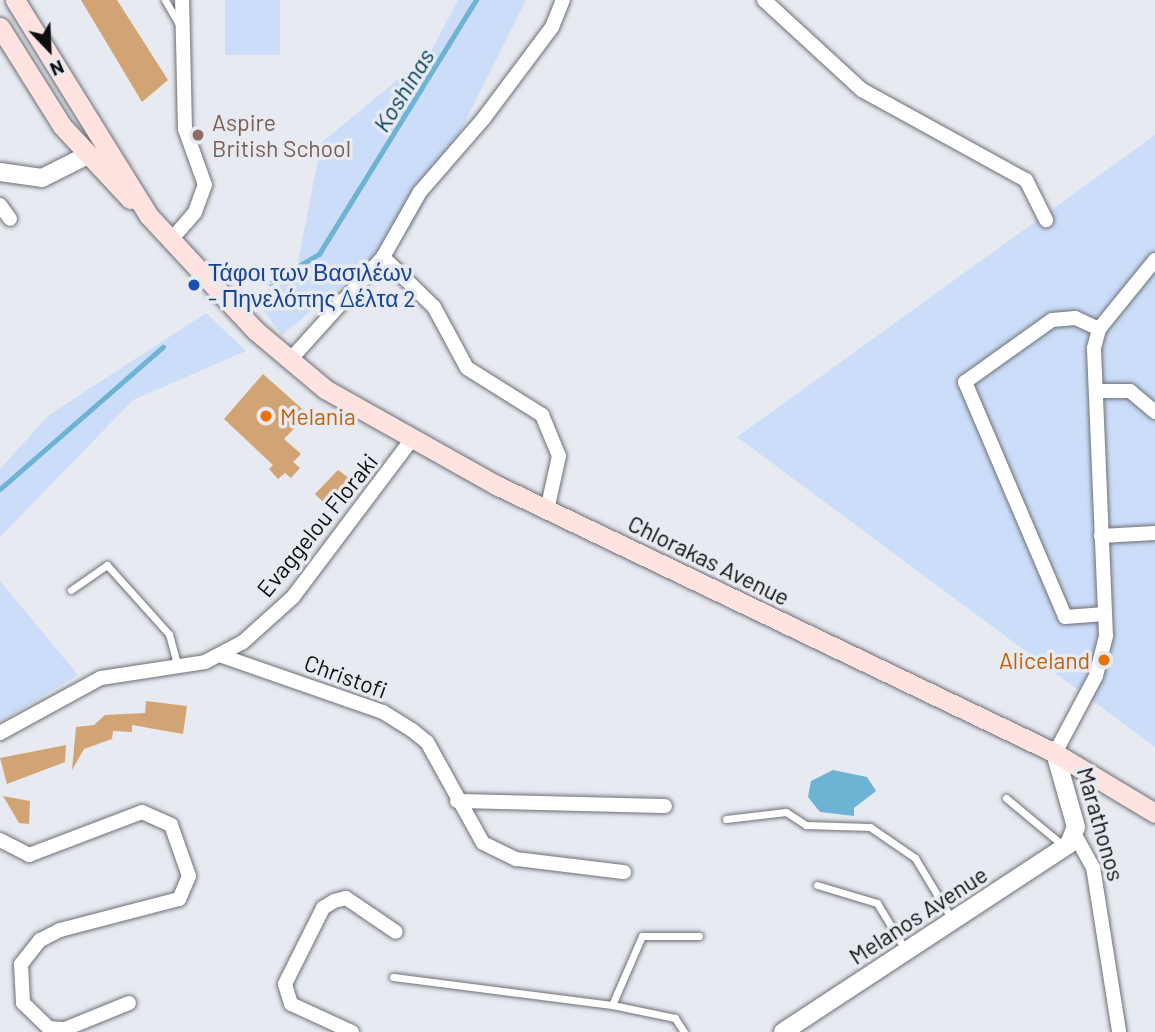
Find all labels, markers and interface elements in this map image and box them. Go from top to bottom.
north arrow [14,14,84,84]
water label: Koshinas [366,43,440,137]
text: N [47,56,68,82]
place label: Aspire British School [212,108,351,162]
marker: Aspire British School [190,127,206,143]
place label: Τάφοι των Βασιλέων - Πηνελόπης Δέλτα 2 [208,258,416,312]
marker: Τάφοι των Βασιλέων - Πηνελόπης Δέλτα 2 [186,277,202,293]
place label: Melania [280,402,356,430]
marker: Melania [258,408,274,424]
street label: Evaggelou Floraki [251,448,383,602]
street label: Chlorakas Avenue [624,509,794,611]
place label: Aliceland [999,646,1090,674]
street label: Christofi [301,648,391,704]
marker: Aliceland [1096,652,1112,668]
street label: Marathonos [1072,764,1130,884]
street label: Melanos Avenue [844,860,992,970]

